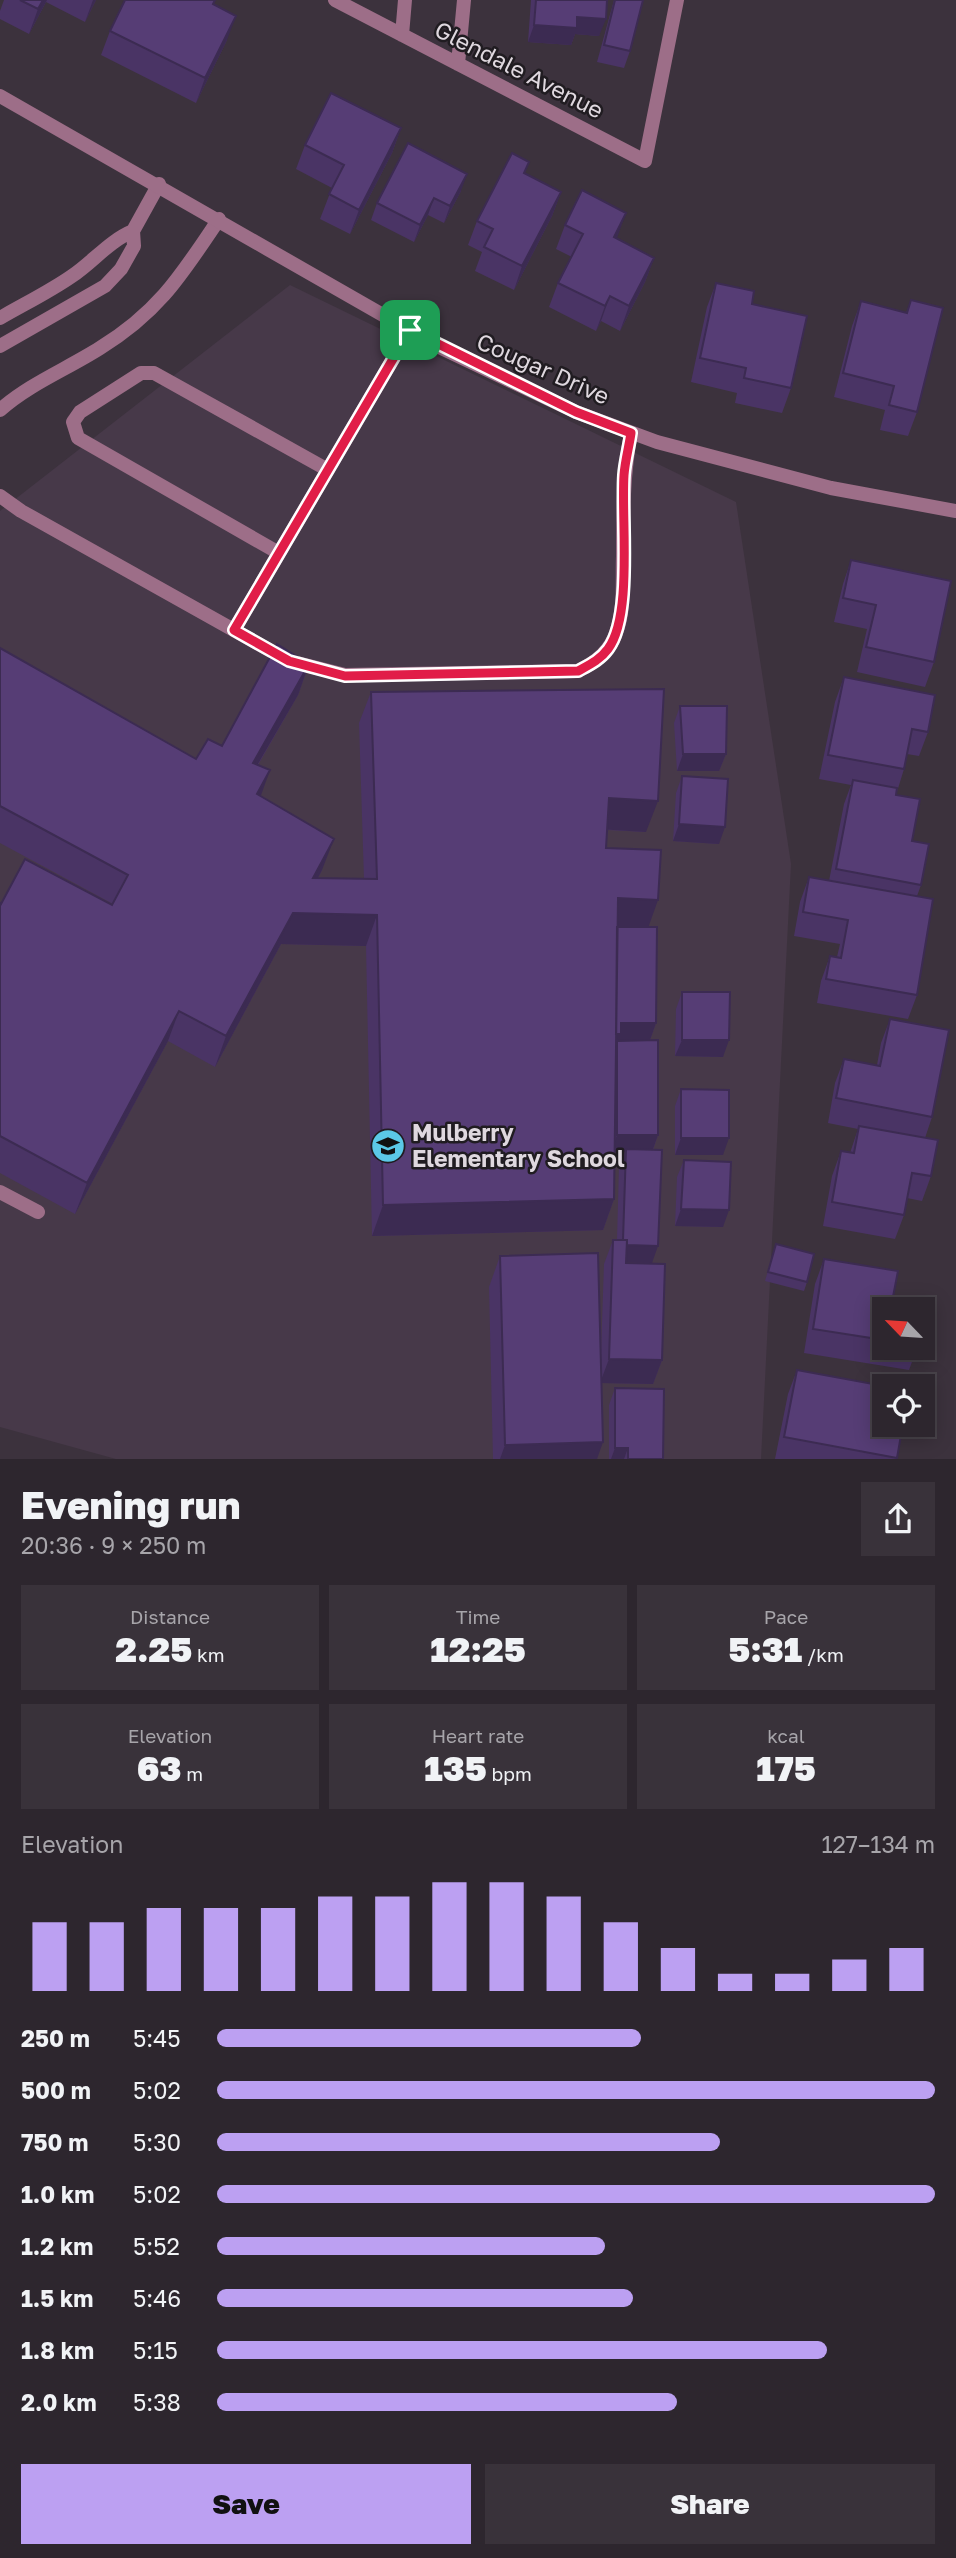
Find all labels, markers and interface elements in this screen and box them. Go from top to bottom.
street label: Glendale Avenue [431,15,608,124]
pin [380,300,440,360]
icon: arrive [391,311,429,349]
street label: Cougar Drive [473,326,614,410]
place label: Mulberry Elementary School [412,1118,625,1172]
school or university icon: Mulberry Elementary School [369,1127,407,1165]
north arrow [872,1297,934,1360]
map controls [872,1297,935,1437]
button: locate [872,1374,935,1437]
text: Evening run [21,1482,240,1527]
button: share [861,1482,935,1556]
text: 20:36 · 9 × 250 m [21,1531,206,1559]
text: Distance [130,1605,210,1628]
text: Time [456,1605,500,1628]
text: Pace [764,1605,808,1628]
text: 2.25 [115,1628,192,1670]
text: 12:25 [430,1628,526,1670]
text: 5:31 [728,1628,802,1670]
text: km [192,1643,225,1666]
text: /km [802,1643,844,1666]
text: Elevation [128,1724,212,1747]
text: Heart rate [432,1724,524,1747]
text: kcal [767,1724,805,1747]
text: 63 [137,1747,182,1789]
text: 135 [424,1747,487,1789]
text: 175 [756,1747,816,1789]
text: m [182,1762,203,1785]
text: bpm [487,1762,532,1785]
text: Elevation [21,1830,123,1858]
text: 127–134 m [821,1830,935,1858]
text: 250 m [21,2024,90,2052]
text: 5:45 [133,2024,181,2052]
text: 500 m [21,2076,91,2104]
text: 5:02 [133,2076,181,2104]
text: 750 m [21,2128,88,2156]
text: 5:30 [133,2128,181,2156]
text: 1.0 km [21,2180,94,2208]
text: 5:02 [133,2180,181,2208]
text: 1.2 km [21,2232,93,2260]
text: 5:52 [133,2232,180,2260]
text: 1.5 km [21,2284,93,2312]
text: 5:46 [133,2284,181,2312]
text: 1.8 km [21,2336,94,2364]
text: 5:15 [133,2336,178,2364]
text: 2.0 km [21,2388,97,2416]
text: 5:38 [133,2388,181,2416]
button: Save [21,2464,471,2544]
button: Share [485,2464,935,2544]

